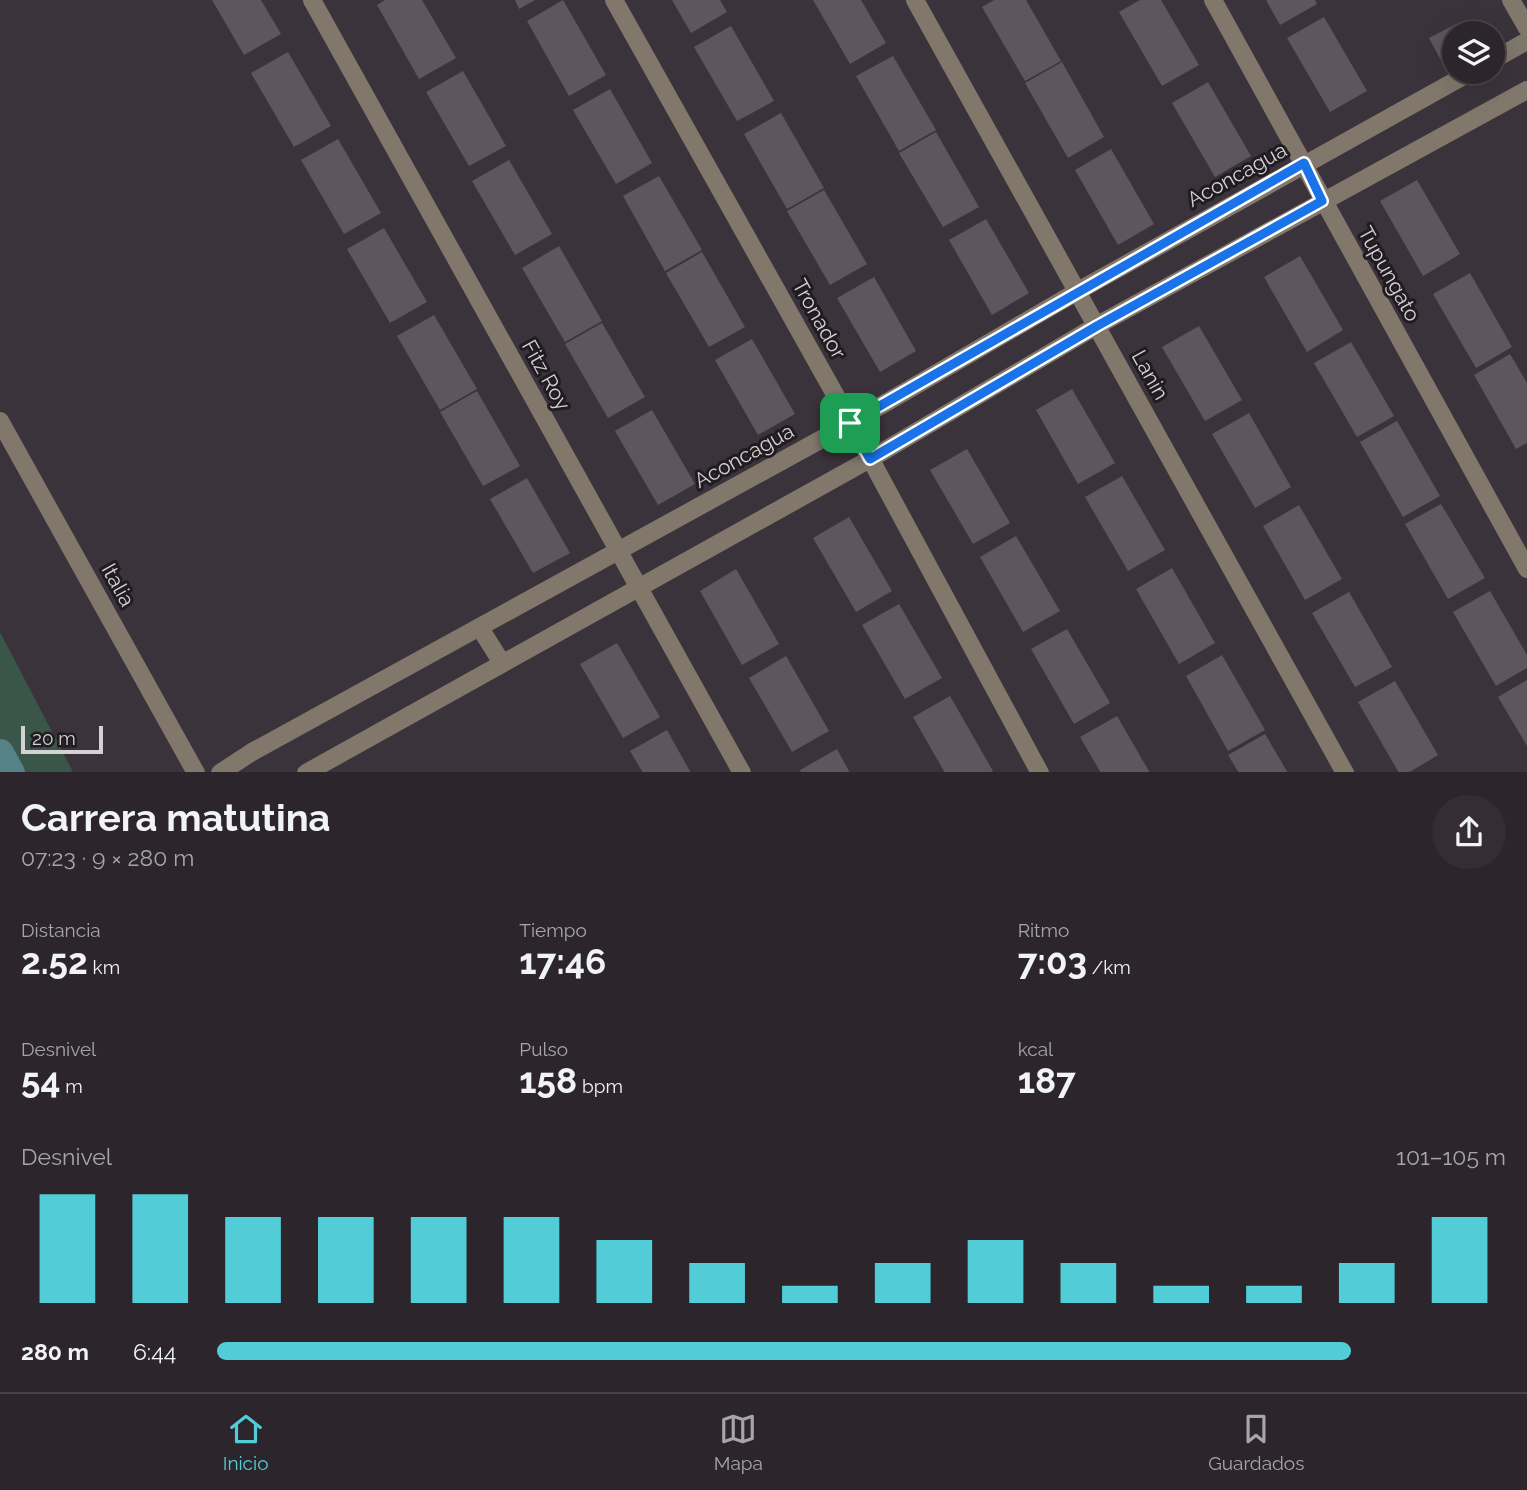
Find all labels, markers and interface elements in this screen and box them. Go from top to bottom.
map controls [1442,21,1505,84]
button: layers [1442,21,1505,84]
street label: Aconcagua [1183,137,1291,212]
street label: Tupungato [1353,222,1426,326]
street label: Tronador [787,275,852,363]
street label: Fitz Roy [517,335,576,414]
street label: Lanin [1127,346,1174,404]
pin [820,393,880,453]
icon: arrive [831,404,869,442]
street label: Aconcagua [690,418,798,493]
street label: Italia [97,559,140,611]
scale bar [21,724,103,755]
text: 20 m [32,727,76,749]
text: Carrera matutina [21,795,330,840]
button: share [1432,795,1506,869]
text: 07:23 · 9 × 280 m [21,844,194,871]
text: Distancia [21,919,101,941]
text: Tiempo [519,919,587,941]
text: Ritmo [1018,919,1069,941]
text: 2.52 [21,941,88,982]
text: 17:46 [519,941,606,982]
text: 7:03 [1018,941,1087,982]
text: km [88,956,120,978]
text: /km [1087,956,1131,978]
text: Desnivel [21,1038,96,1060]
text: Pulso [519,1038,568,1060]
text: kcal [1018,1038,1053,1060]
text: 54 [21,1060,60,1101]
text: 158 [519,1060,577,1101]
text: 187 [1018,1060,1076,1101]
text: m [60,1075,83,1097]
text: bpm [577,1075,623,1097]
text: Desnivel [21,1143,112,1170]
text: 101–105 m [1396,1143,1506,1170]
text: 280 m [21,1338,89,1365]
text: 6:44 [133,1338,176,1365]
tab: Inicio [223,1410,268,1474]
tab: Mapa [714,1410,763,1474]
tab: Guardados [1208,1410,1304,1474]

